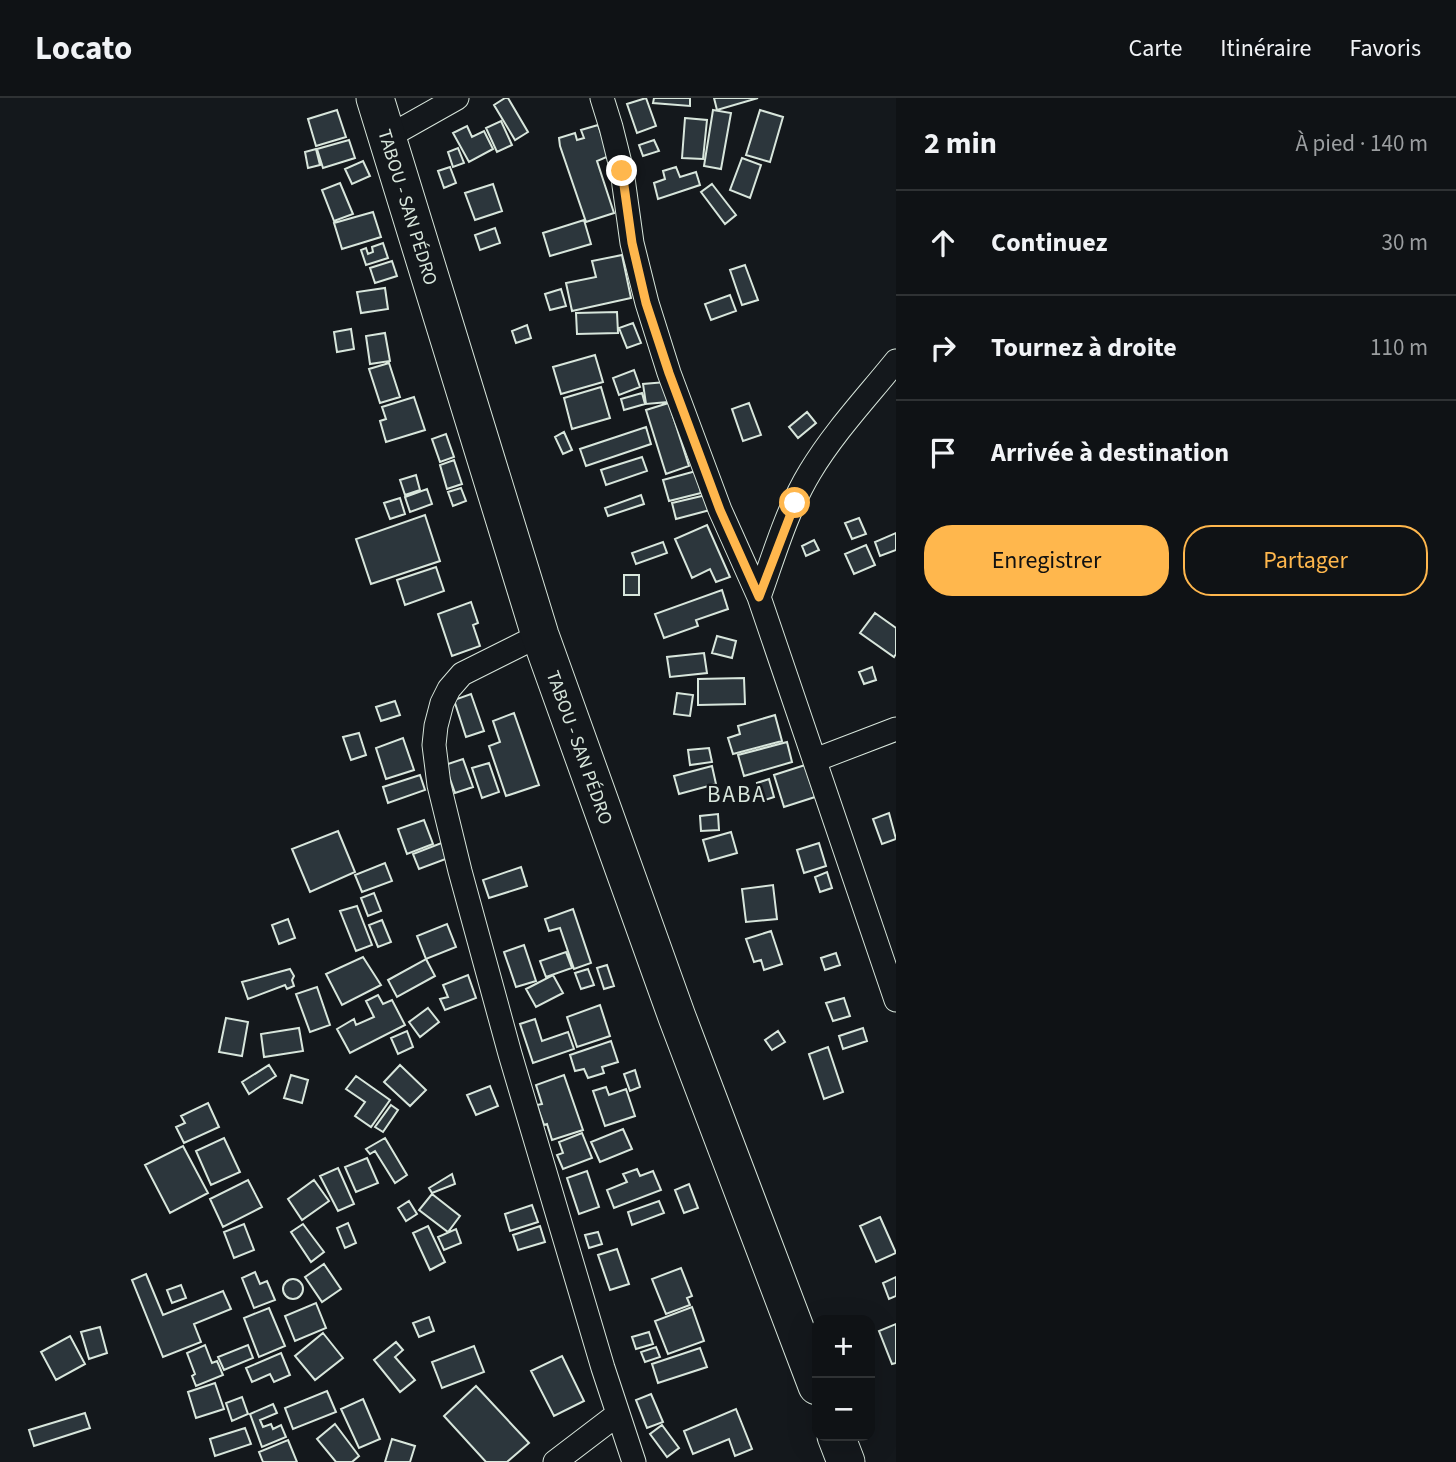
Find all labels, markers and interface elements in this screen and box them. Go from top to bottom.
text: Locato [35,25,132,72]
text: Carte [1128,31,1182,66]
text: Itinéraire [1220,31,1311,66]
text: Favoris [1349,31,1421,66]
text: 2 min [924,122,997,165]
street label: TABOU - SAN PÉDRO [370,126,444,289]
text: À pied · 140 m [1295,127,1428,160]
route end [606,155,637,186]
icon: ahead [924,224,962,262]
text: Continuez [991,224,1107,261]
text: 30 m [1381,226,1428,259]
icon: right [924,329,962,367]
text: Tournez à droite [991,329,1177,366]
text: 110 m [1370,331,1428,364]
icon: arrive [924,434,962,472]
text: Arrivée à destination [991,434,1229,471]
route start [779,487,810,518]
button: Enregistrer [924,525,1169,596]
button: Partager [1183,525,1428,596]
street label: TABOU - SAN PÉDRO [539,667,619,828]
district label: BABA [707,778,767,811]
map controls [812,1315,875,1441]
button: + [812,1315,875,1378]
button: − [812,1378,875,1441]

